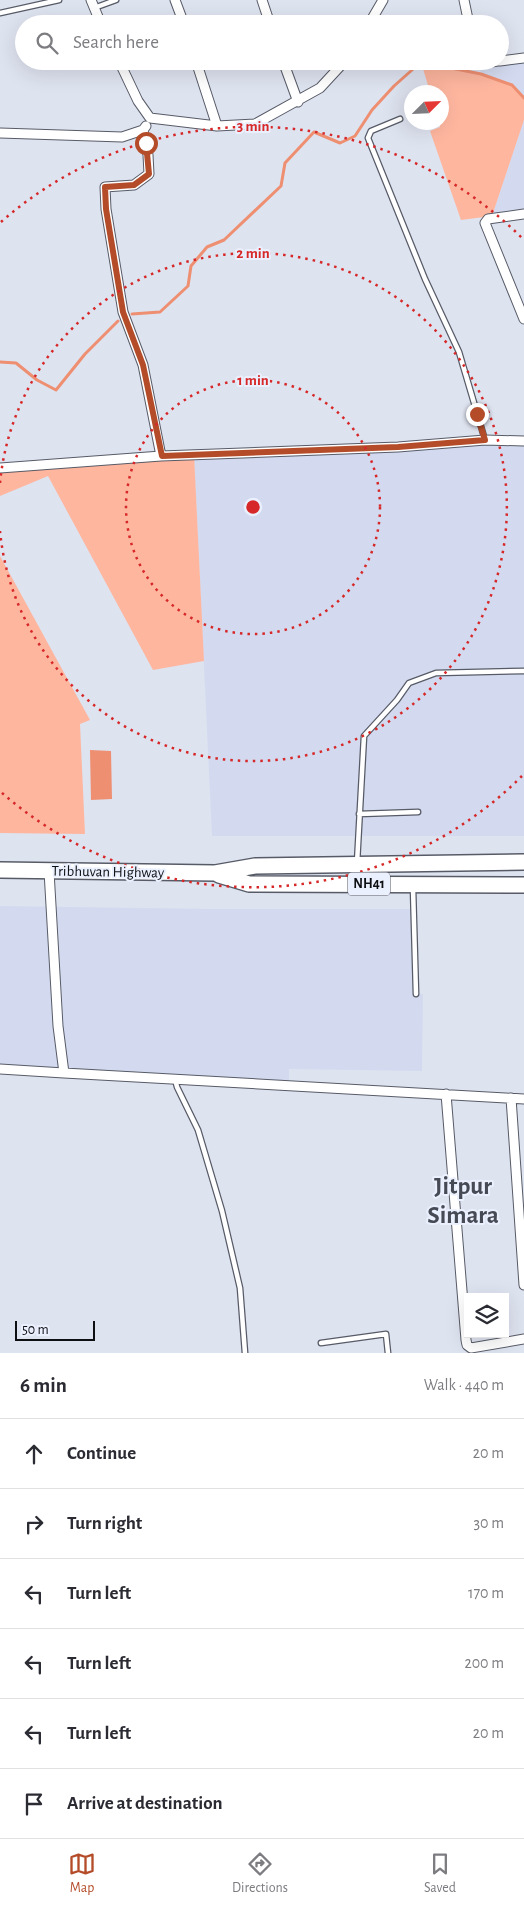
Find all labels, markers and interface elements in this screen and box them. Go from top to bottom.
search box [15,15,509,70]
icon: search [33,29,61,57]
text: Search here [73,33,159,52]
north arrow [404,85,449,130]
text: 3 min [237,119,269,134]
route start [135,132,158,155]
text: 2 min [236,246,270,261]
text: 1 min [237,373,269,388]
route end [466,403,489,426]
centre of rings [244,498,262,516]
street label: Tribhuvan Highway [52,864,165,880]
road number: NH41 [348,872,390,896]
district label: Jitpur Simara [427,1174,499,1228]
map controls [464,1293,509,1338]
button: layers [464,1293,509,1338]
scale bar [15,1318,95,1341]
text: 50 m [22,1323,49,1337]
text: 6 min [20,1375,67,1396]
text: Walk · 440 m [424,1377,504,1393]
icon: ahead [20,1440,48,1468]
text: Continue [67,1444,136,1463]
text: 20 m [473,1445,504,1461]
icon: right [20,1510,48,1538]
text: Turn right [67,1514,142,1533]
text: 30 m [474,1515,504,1531]
icon: left [20,1580,48,1608]
text: Turn left [67,1584,131,1603]
text: 170 m [468,1585,504,1601]
icon: left [20,1650,48,1678]
text: Turn left [67,1654,131,1673]
text: 200 m [464,1655,504,1671]
icon: left [20,1720,48,1748]
text: Turn left [67,1724,131,1743]
text: 20 m [473,1725,504,1741]
icon: arrive [20,1790,48,1818]
text: Arrive at destination [67,1794,223,1813]
tab: Map [68,1850,96,1897]
tab: Directions [232,1850,288,1897]
tab: Saved [424,1850,456,1897]

